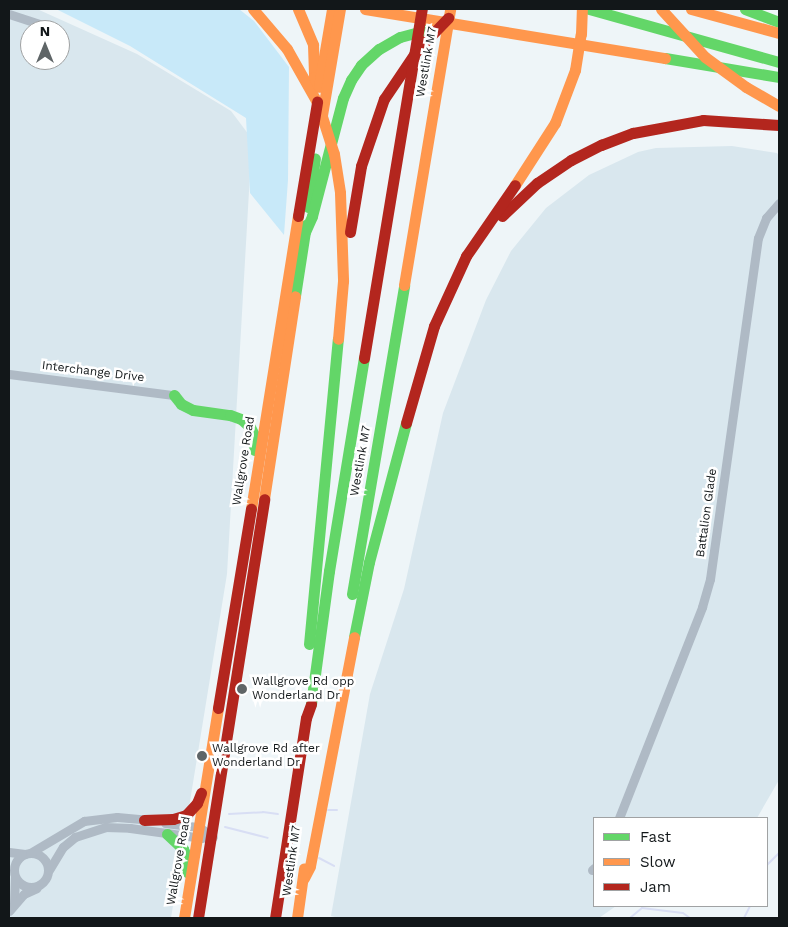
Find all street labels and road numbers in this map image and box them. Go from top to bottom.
street label: Westlink M7 [414,26,440,98]
street label: Interchange Drive [41,359,145,385]
street label: Wallgrove Road [230,415,258,507]
street label: Westlink M7 [348,425,374,497]
street label: Battalion Glade [694,468,720,558]
street label: Wallgrove Road [164,815,194,907]
street label: Westlink M7 [280,825,304,897]

